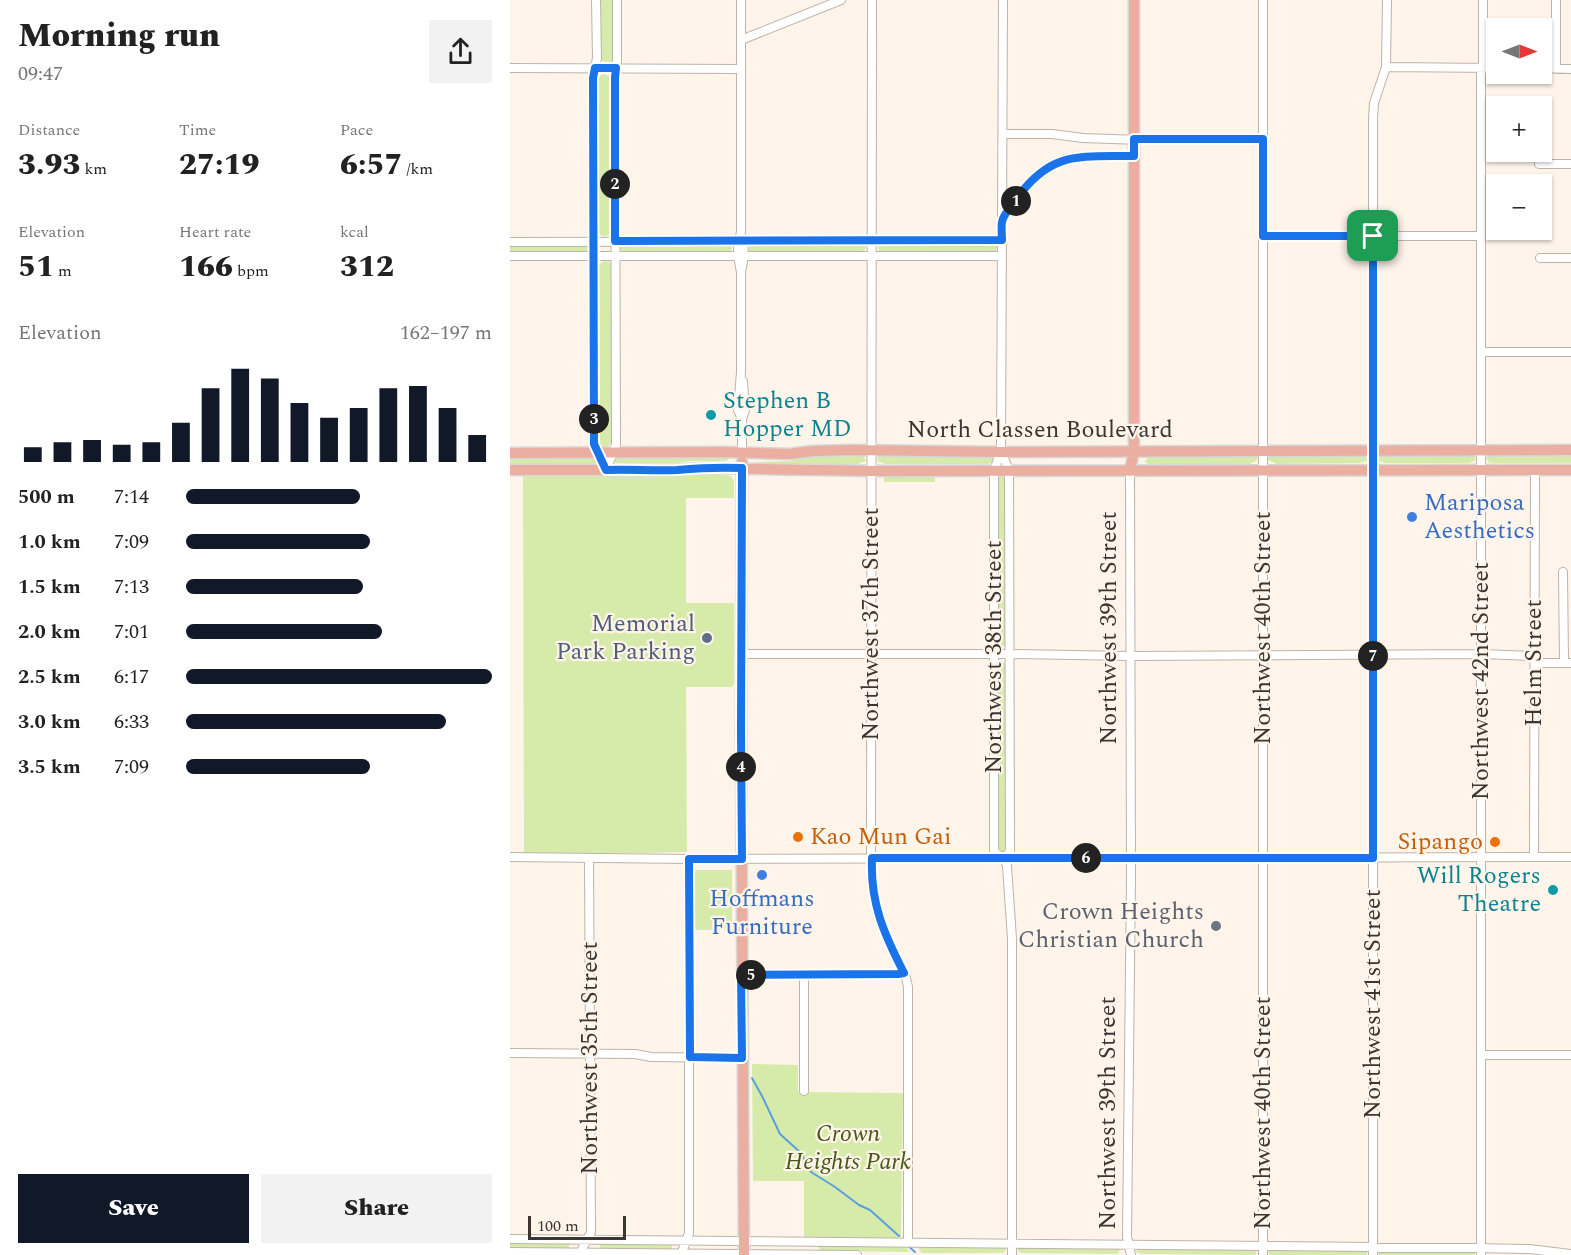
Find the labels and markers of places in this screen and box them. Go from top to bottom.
pin: 2 [600,169,630,199]
pin: 1 [1001,186,1031,216]
pin [1347,210,1398,261]
place label: Stephen B Hopper MD [723,383,852,447]
pin: 3 [579,404,609,434]
marker: Stephen B Hopper MD [704,408,718,422]
place label: Mariposa Aesthetics [1424,485,1535,549]
marker: Mariposa Aesthetics [1405,510,1419,524]
place label: Memorial Park Parking [556,606,695,670]
marker: Memorial Park Parking [700,631,714,645]
pin: 7 [1358,641,1388,671]
pin: 4 [726,752,756,782]
place label: Kao Mun Gai [810,819,952,855]
place label: Sipango [1398,824,1483,860]
marker: Kao Mun Gai [791,830,805,844]
marker: Sipango [1488,835,1502,849]
pin: 6 [1071,843,1101,873]
place label: Will Rogers Theatre [1417,858,1541,922]
marker: Hoffmans Furniture [755,868,769,882]
place label: Hoffmans Furniture [709,881,815,945]
marker: Will Rogers Theatre [1546,883,1560,897]
place label: Crown Heights Christian Church [1018,894,1204,958]
marker: Crown Heights Christian Church [1209,919,1223,933]
pin: 5 [736,960,766,990]

